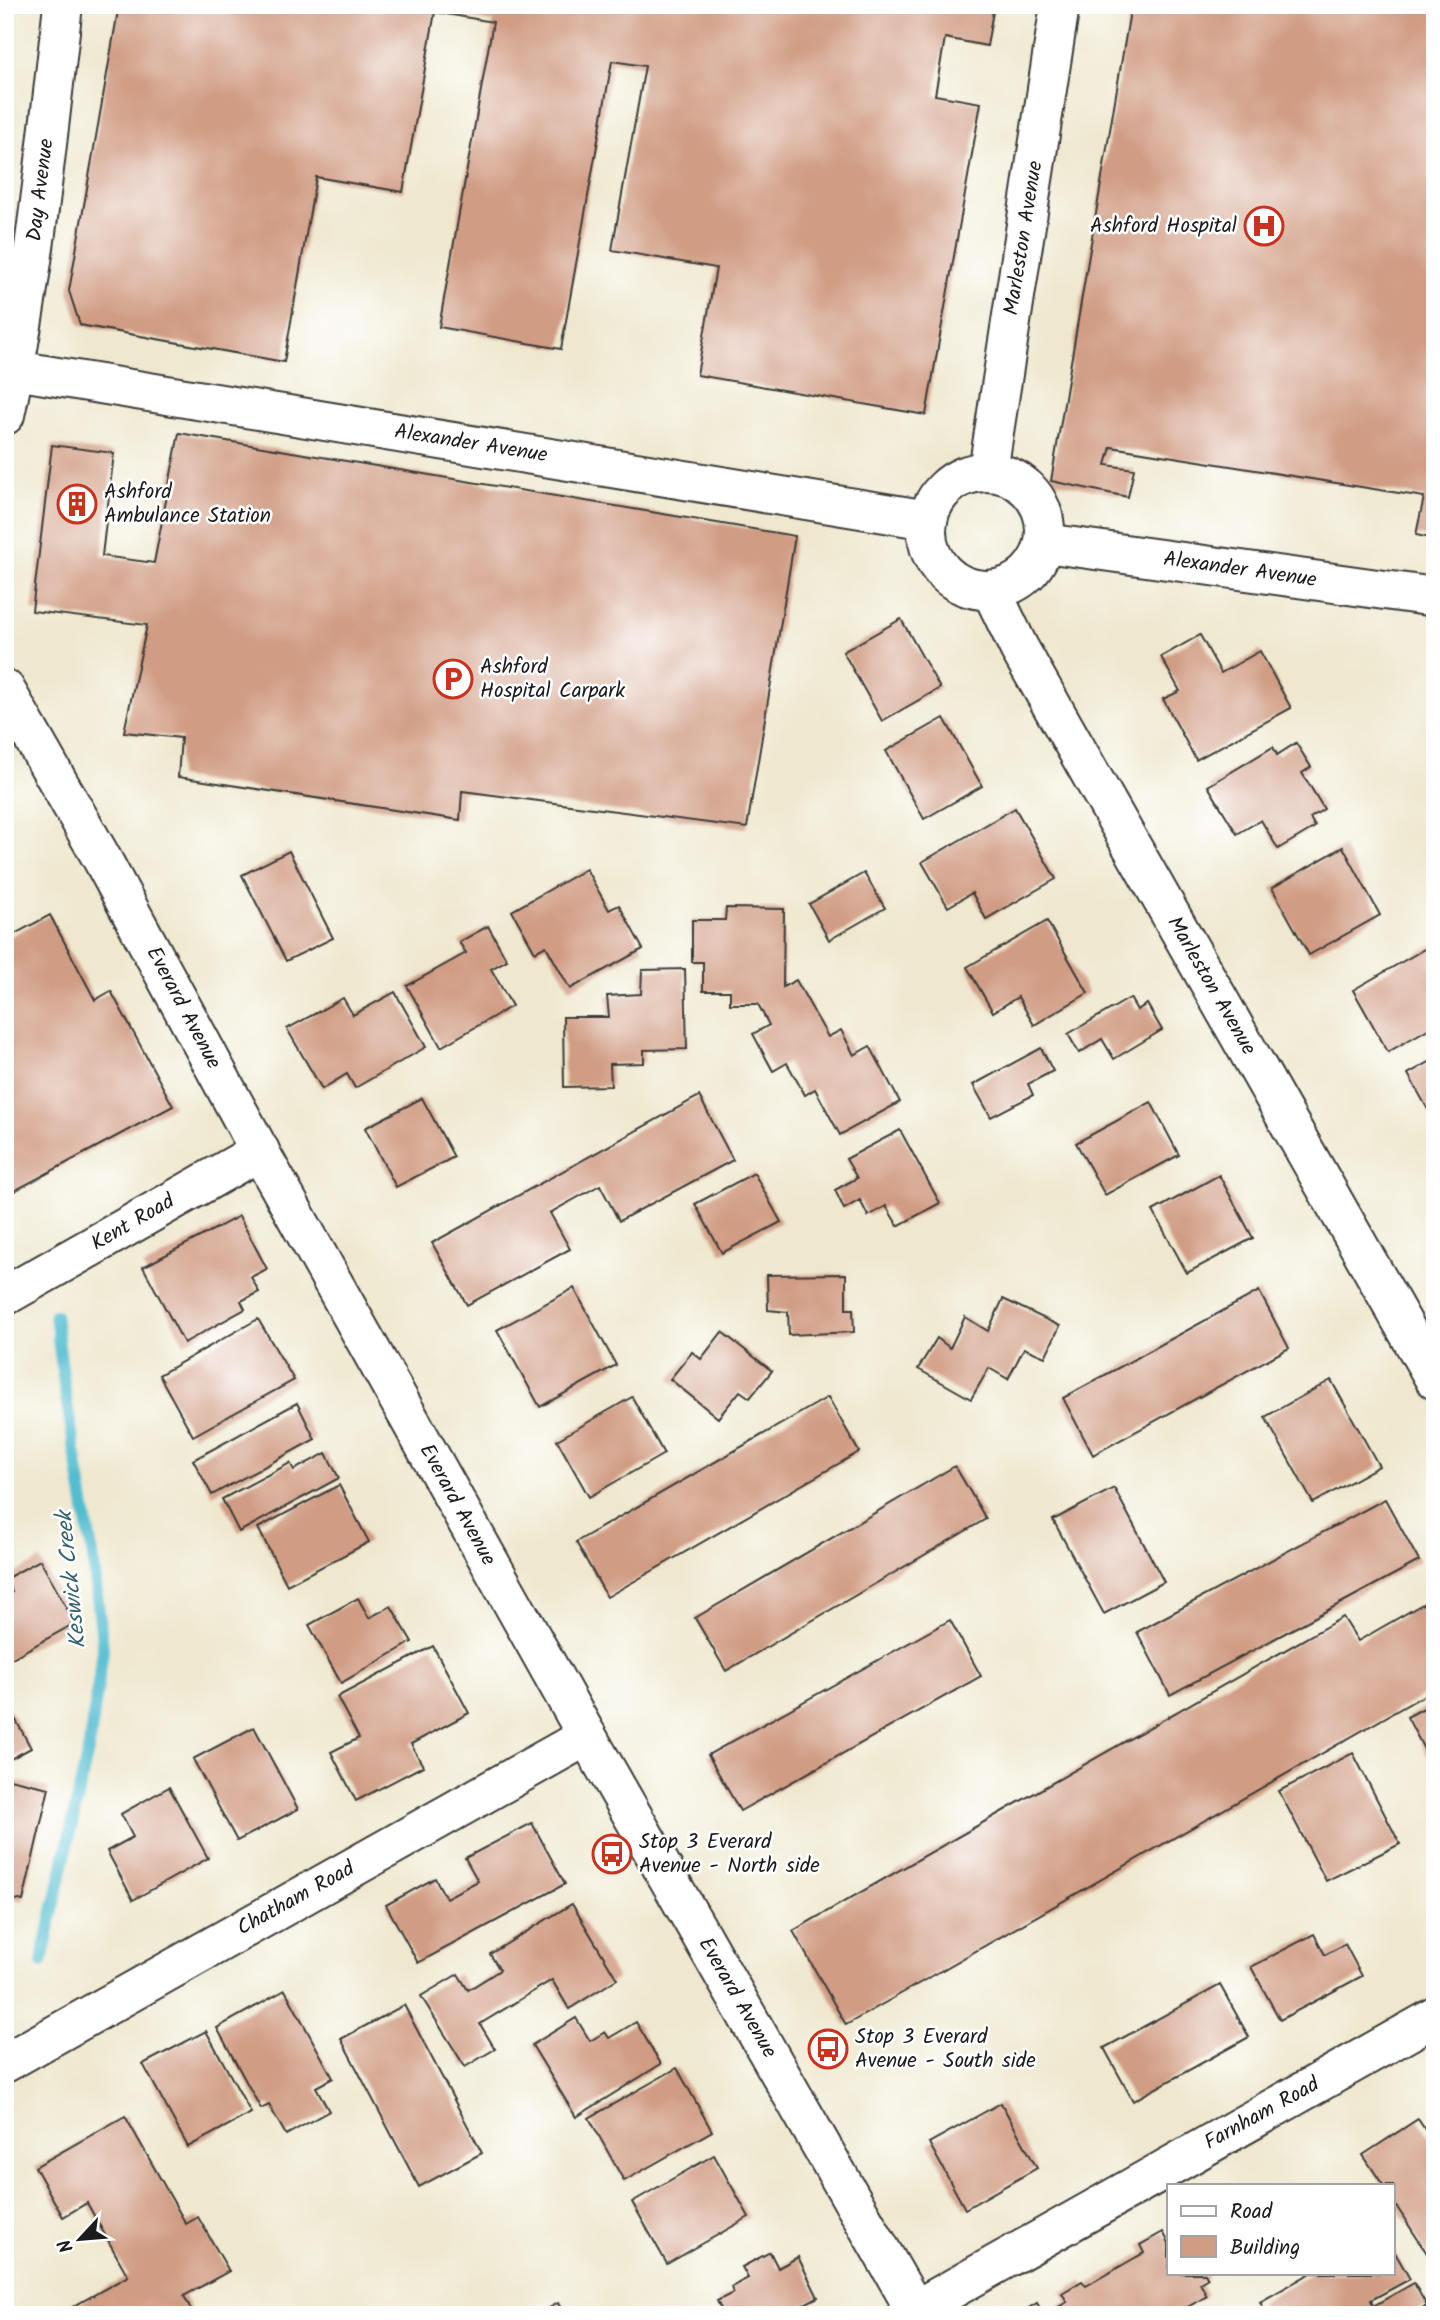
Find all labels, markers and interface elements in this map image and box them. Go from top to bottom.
street label: Day Avenue [18,136,64,243]
street label: Marleston Avenue [996,158,1053,318]
hospital icon: Ashford Hospital [1243,205,1285,247]
place label: Ashford Hospital [1090,210,1237,243]
street label: Alexander Avenue [392,416,550,472]
place label: Ashford Ambulance Station [104,476,271,533]
building icon: Ashford Ambulance Station [56,483,98,525]
street label: Alexander Avenue [1161,543,1319,597]
place label: Ashford Hospital Carpark [480,651,625,708]
parking icon: Ashford Hospital Carpark [432,658,474,700]
street label: Marleston Avenue [1158,910,1265,1062]
street label: Everard Avenue [137,941,230,1076]
street label: Kent Road [85,1186,181,1260]
street label: Everard Avenue [410,1438,504,1573]
water label: Keswick Creek [47,1506,97,1650]
place label: Stop 3 Everard Avenue - North side [639,1826,820,1883]
bus stop icon: Stop 3 Everard Avenue - North side [591,1833,633,1875]
street label: Chatham Road [231,1853,361,1945]
street label: Everard Avenue [689,1931,785,2065]
place label: Stop 3 Everard Avenue - South side [855,2021,1036,2078]
bus stop icon: Stop 3 Everard Avenue - South side [807,2028,849,2070]
street label: Farnham Road [1198,2068,1326,2159]
legend [1167,2184,1394,2274]
text: Road [1230,2196,1273,2229]
north arrow [46,2204,116,2274]
text: Building [1230,2232,1300,2265]
text: N [50,2234,83,2258]

